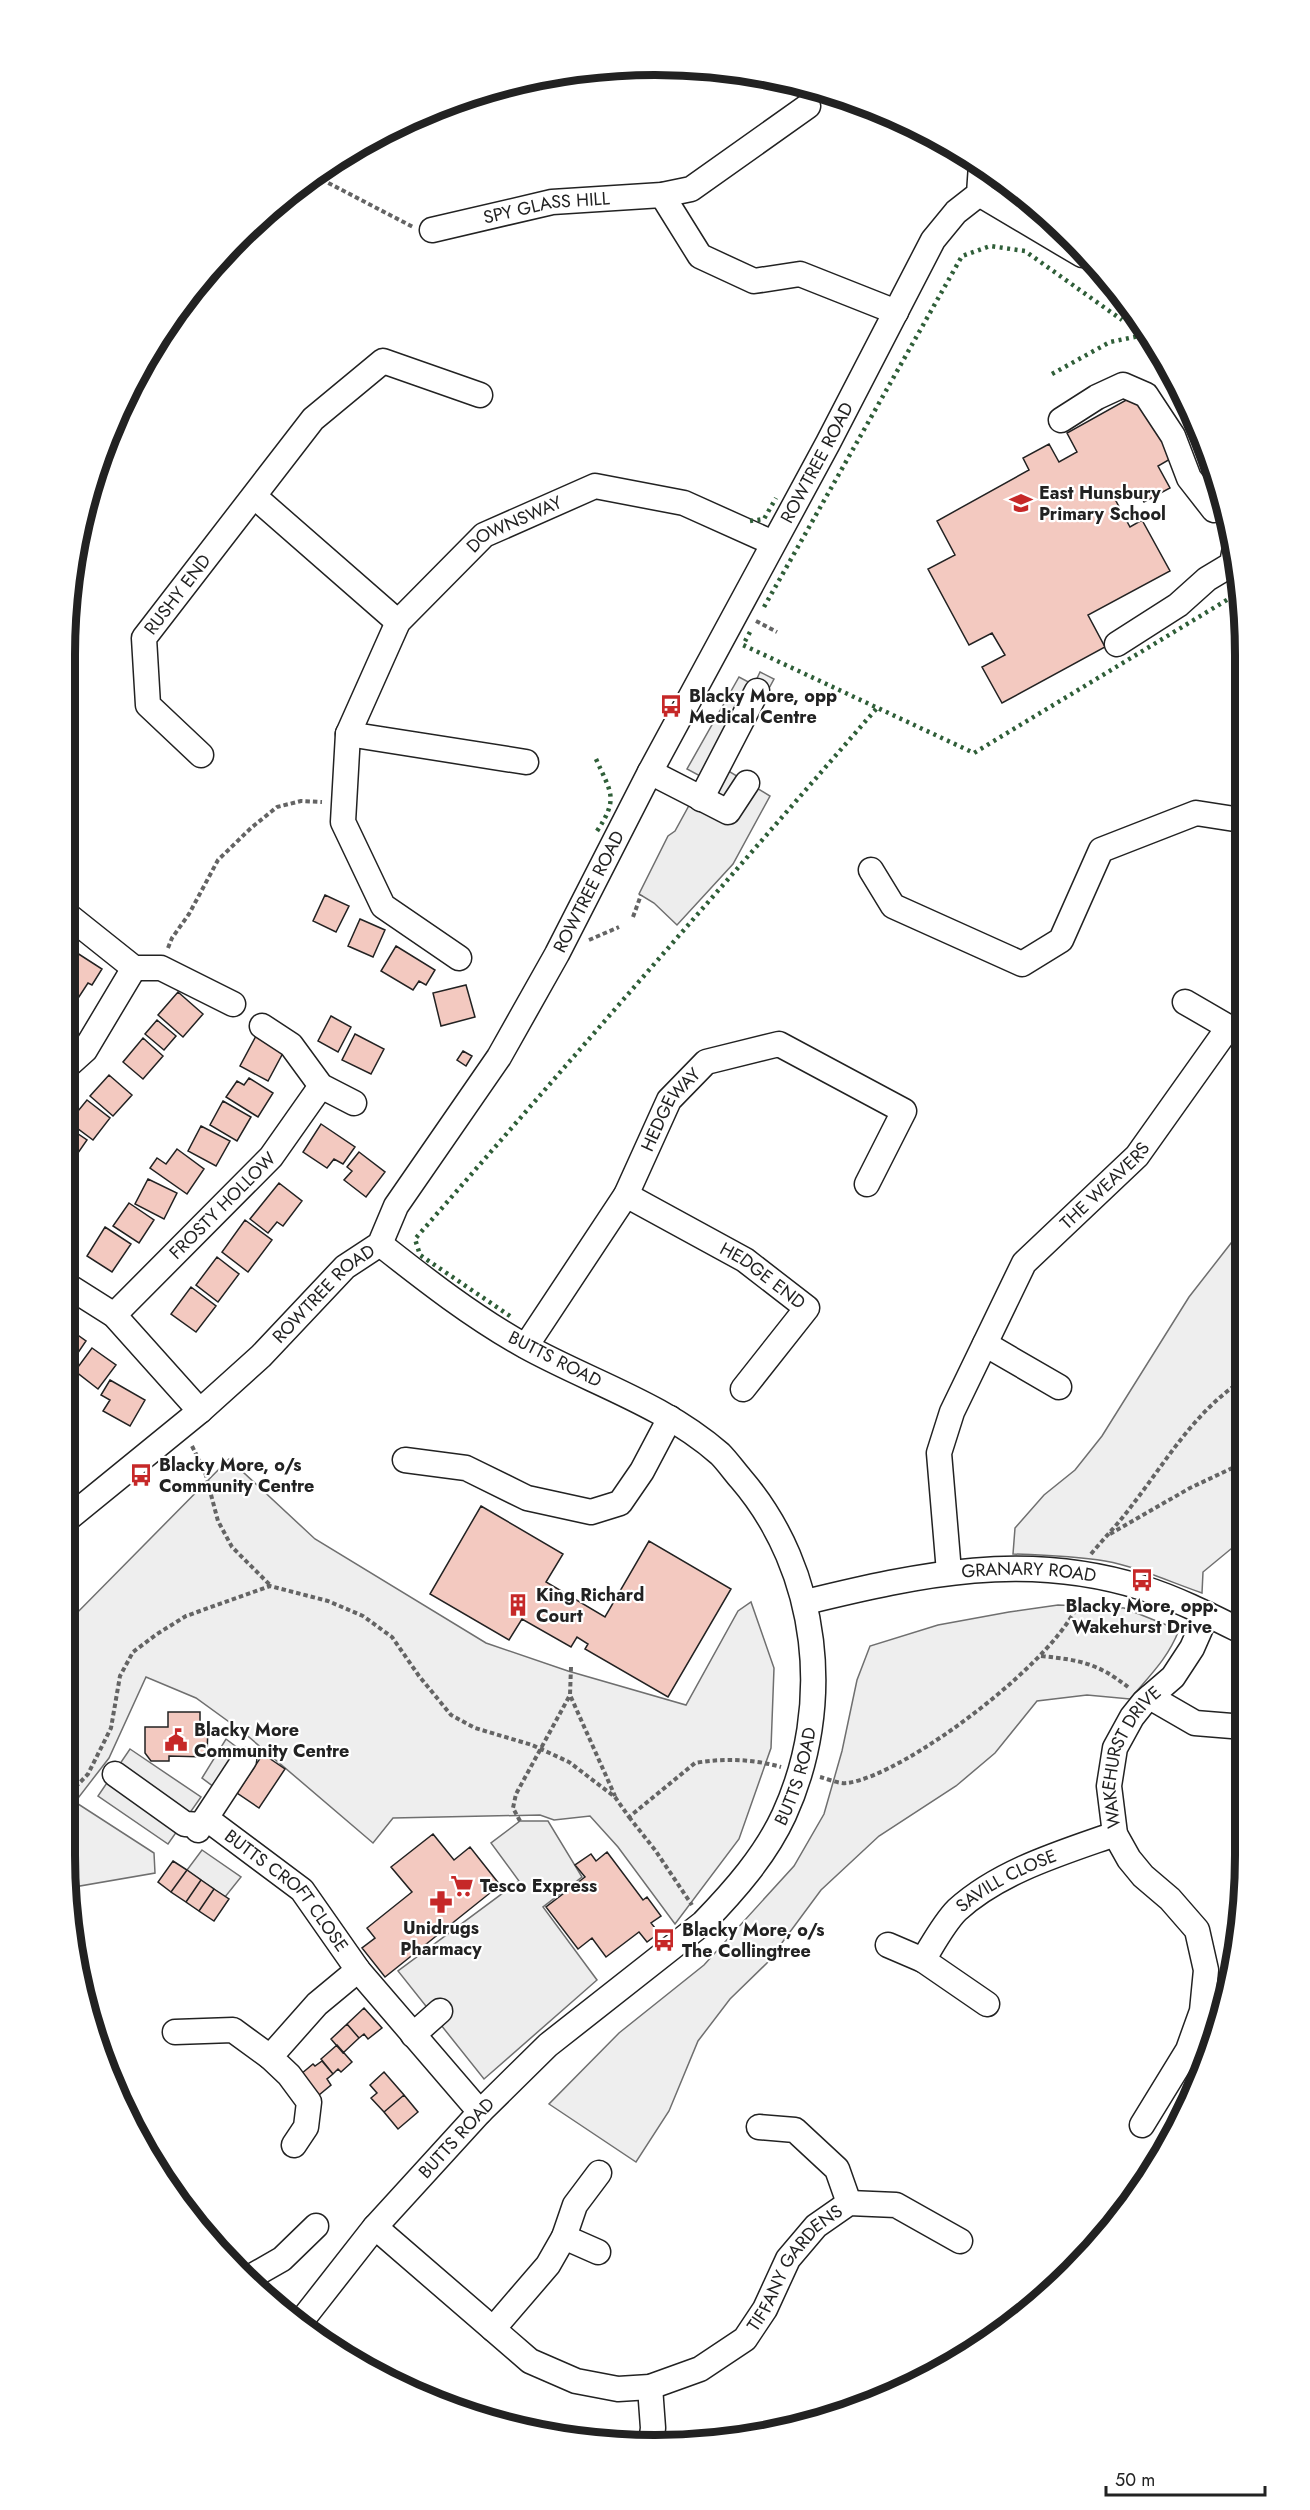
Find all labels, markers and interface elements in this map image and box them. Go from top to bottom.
street label: SPY GLASS HILL [481,185,610,231]
street label: ROWTREE ROAD [774,398,860,528]
place label: East Hunsbury Primary School [1039,480,1166,527]
street label: DOWNSWAY [460,489,567,559]
school or university icon: East Hunsbury Primary School [1008,490,1034,516]
street label: RUSHY END [138,549,217,640]
place label: Blacky More, opp Medical Centre [689,683,837,730]
bus stop icon: Blacky More, opp Medical Centre [658,693,684,719]
street label: ROWTREE ROAD [547,826,631,957]
street label: HEDGEWAY [634,1061,707,1156]
street label: THE WEAVERS [1054,1137,1156,1235]
street label: FROSTY HOLLOW [163,1146,282,1265]
street label: HEDGE END [715,1236,811,1315]
street label: ROWTREE ROAD [266,1238,380,1349]
street label: BUTTS ROAD [504,1324,606,1394]
place label: Blacky More, o/s Community Centre [159,1452,314,1499]
bus stop icon: Blacky More, o/s Community Centre [128,1462,154,1488]
street label: GRANARY ROAD [960,1556,1098,1589]
bus stop icon: Blacky More, opp. Wakehurst Drive [1129,1567,1155,1593]
place label: King Richard Court [536,1582,644,1629]
building icon: King Richard Court [505,1592,531,1618]
place label: Blacky More, opp. Wakehurst Drive [1066,1593,1219,1640]
street label: WAKEHURST DRIVE [1095,1680,1167,1830]
place label: Blacky More Community Centre [194,1717,349,1764]
street label: BUTTS ROAD [768,1725,823,1830]
public building icon: Blacky More Community Centre [163,1727,189,1753]
street label: BUTTS CROFT CLOSE [219,1823,354,1957]
street label: SAVILL CLOSE [950,1843,1060,1919]
supermarket icon: Tesco Express [449,1873,475,1899]
place label: Tesco Express [480,1873,597,1899]
pharmacy icon: Unidrugs Pharmacy [428,1889,454,1915]
place label: Unidrugs Pharmacy [400,1915,482,1962]
place label: Blacky More, o/s The Collingtree [682,1917,824,1964]
bus stop icon: Blacky More, o/s The Collingtree [651,1927,677,1953]
street label: BUTTS ROAD [413,2092,500,2184]
street label: TIFFANY GARDENS [741,2198,848,2336]
scale bar [1106,2459,1265,2497]
text: 50 m [1115,2467,1155,2493]

